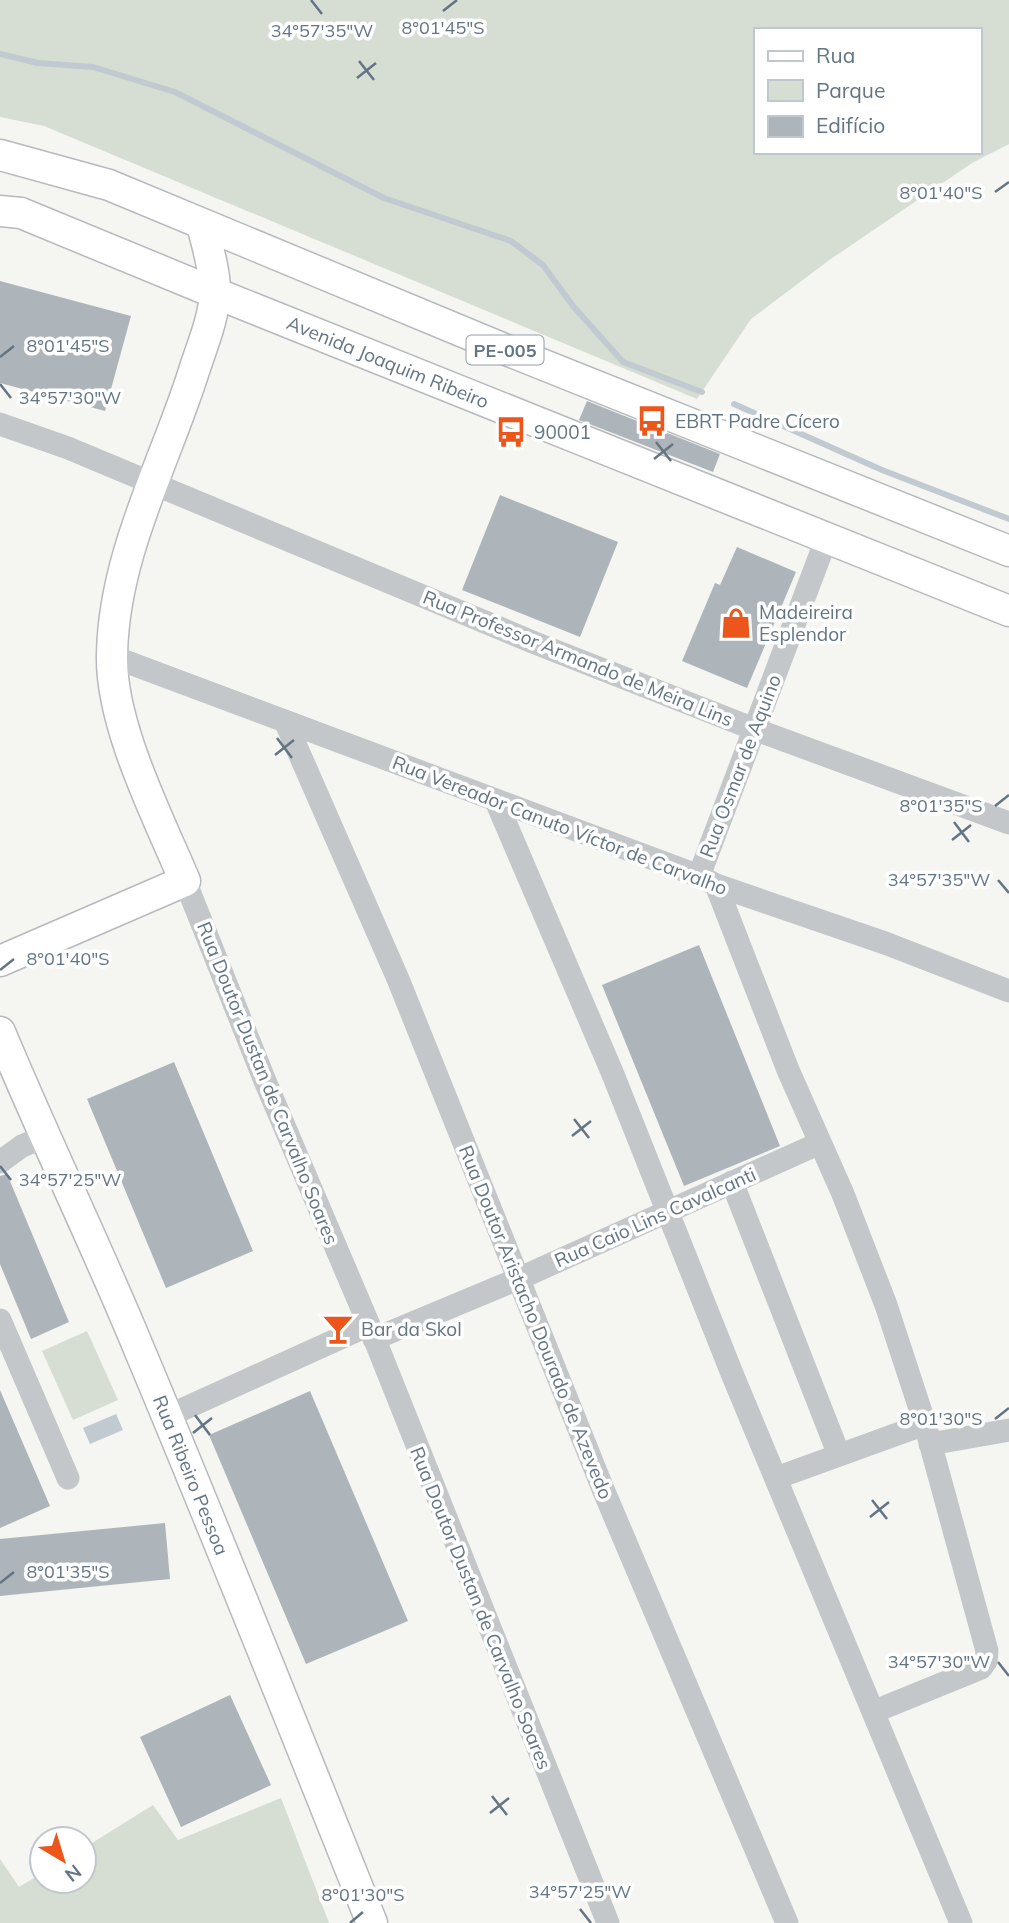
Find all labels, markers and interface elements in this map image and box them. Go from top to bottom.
text: 8°01'45"S [402,16,484,39]
text: 34°57'35"W [271,19,373,42]
legend [754,28,981,154]
text: Rua [816,42,855,68]
text: Parque [816,77,885,103]
text: Edifício [816,112,885,138]
text: 8°01'40"S [900,181,982,204]
street label: Avenida Joaquim Ribeiro [283,310,493,414]
text: 8°01'45"S [27,334,109,357]
road number: PE-005 [466,336,544,364]
text: 34°57'30"W [19,386,121,409]
bus stop icon: EBRT Padre Cícero [635,404,669,438]
place label: EBRT Padre Cícero [675,409,840,433]
bus stop icon: 90001 [494,415,528,449]
place label: 90001 [534,420,591,444]
street label: Rua Professor Armando de Meira Lins [420,585,736,731]
place label: Madeireira Esplendor [759,600,853,646]
shop icon: Madeireira Esplendor [719,606,753,640]
street label: Rua Osmar de Aquino [694,671,786,861]
street label: Rua Vereador Canuto Víctor de Carvalho [389,750,731,900]
text: 8°01'35"S [900,794,982,817]
text: 34°57'35"W [888,868,990,891]
street label: Rua Doutor Dustan de Carvalho Soares [192,918,344,1248]
text: 8°01'40"S [27,947,109,970]
street label: Rua Doutor Aristacho Dourado de Azevedo [454,1142,618,1502]
street label: Rua Caio Lins Cavalcanti [550,1162,760,1272]
text: 34°57'25"W [19,1168,121,1191]
bar icon: Bar da Skol [321,1312,355,1346]
place label: Bar da Skol [361,1317,462,1341]
street label: Rua Ribeiro Pessoa [148,1392,234,1558]
text: 8°01'30"S [900,1407,982,1430]
street label: Rua Doutor Dustan de Carvalho Soares [405,1443,557,1773]
text: 8°01'35"S [27,1560,109,1583]
text: 34°57'30"W [888,1650,990,1673]
north arrow [28,1825,98,1895]
text: N [60,1860,87,1887]
text: 34°57'25"W [529,1880,631,1903]
text: 8°01'30"S [322,1883,404,1906]

